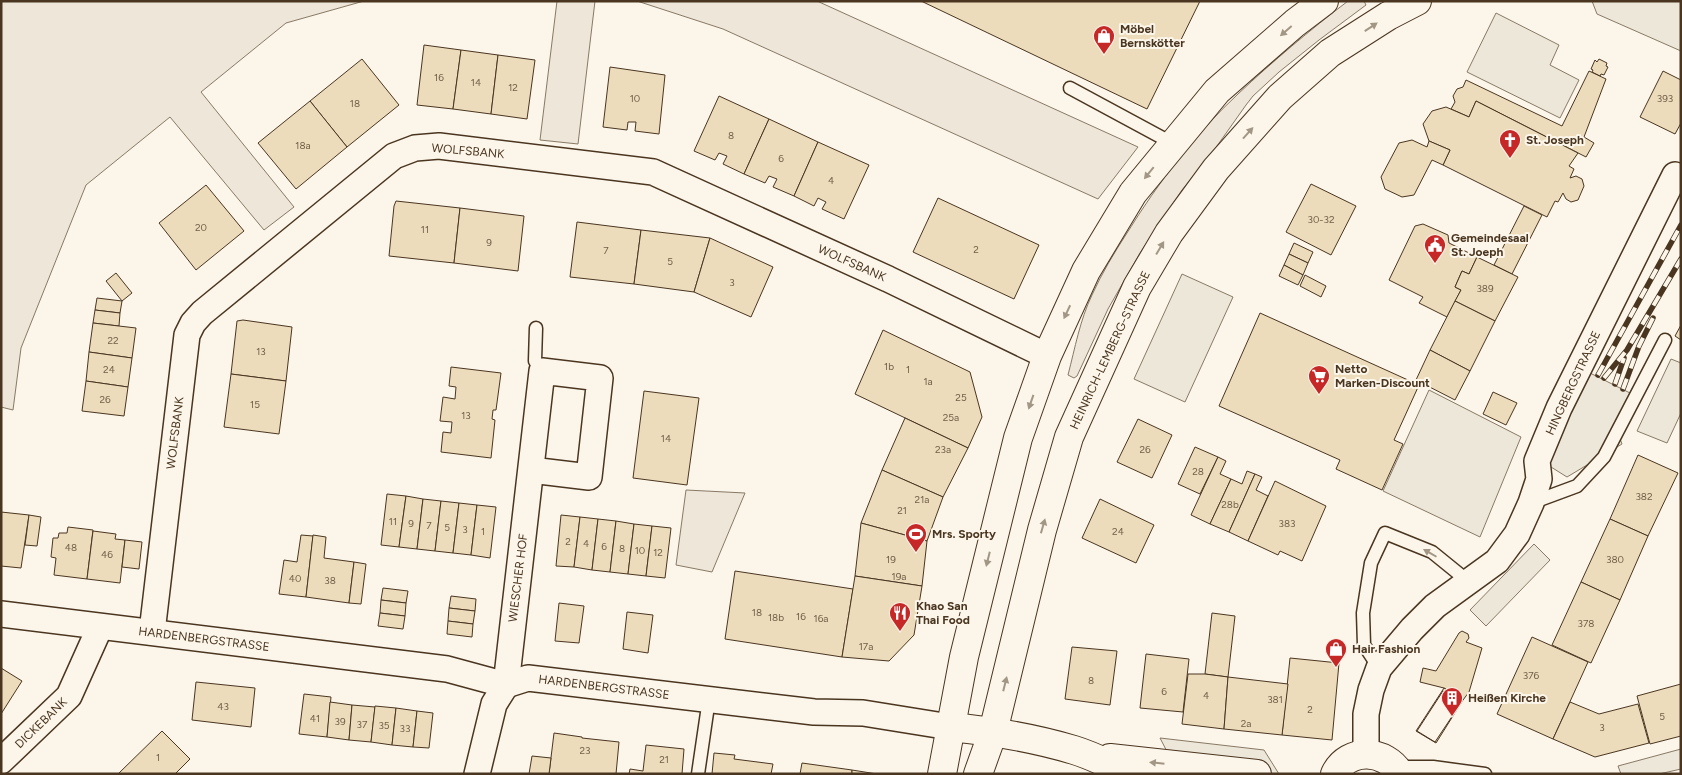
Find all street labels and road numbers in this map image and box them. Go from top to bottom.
street label: WOLFSBANK [431,141,506,161]
street label: WOLFSBANK [816,242,889,285]
street label: HEINRICH-LEMBERG-STRASSE [1067,269,1153,431]
street label: HINGBERGSTRASSE [1543,329,1603,437]
street label: WOLFSBANK [164,395,186,470]
street label: WIESCHER HOF [506,532,530,623]
street label: HARDENBERGSTRASSE [138,624,270,654]
street label: HARDENBERGSTRASSE [538,672,670,702]
street label: DICKEBANK [12,694,70,751]

